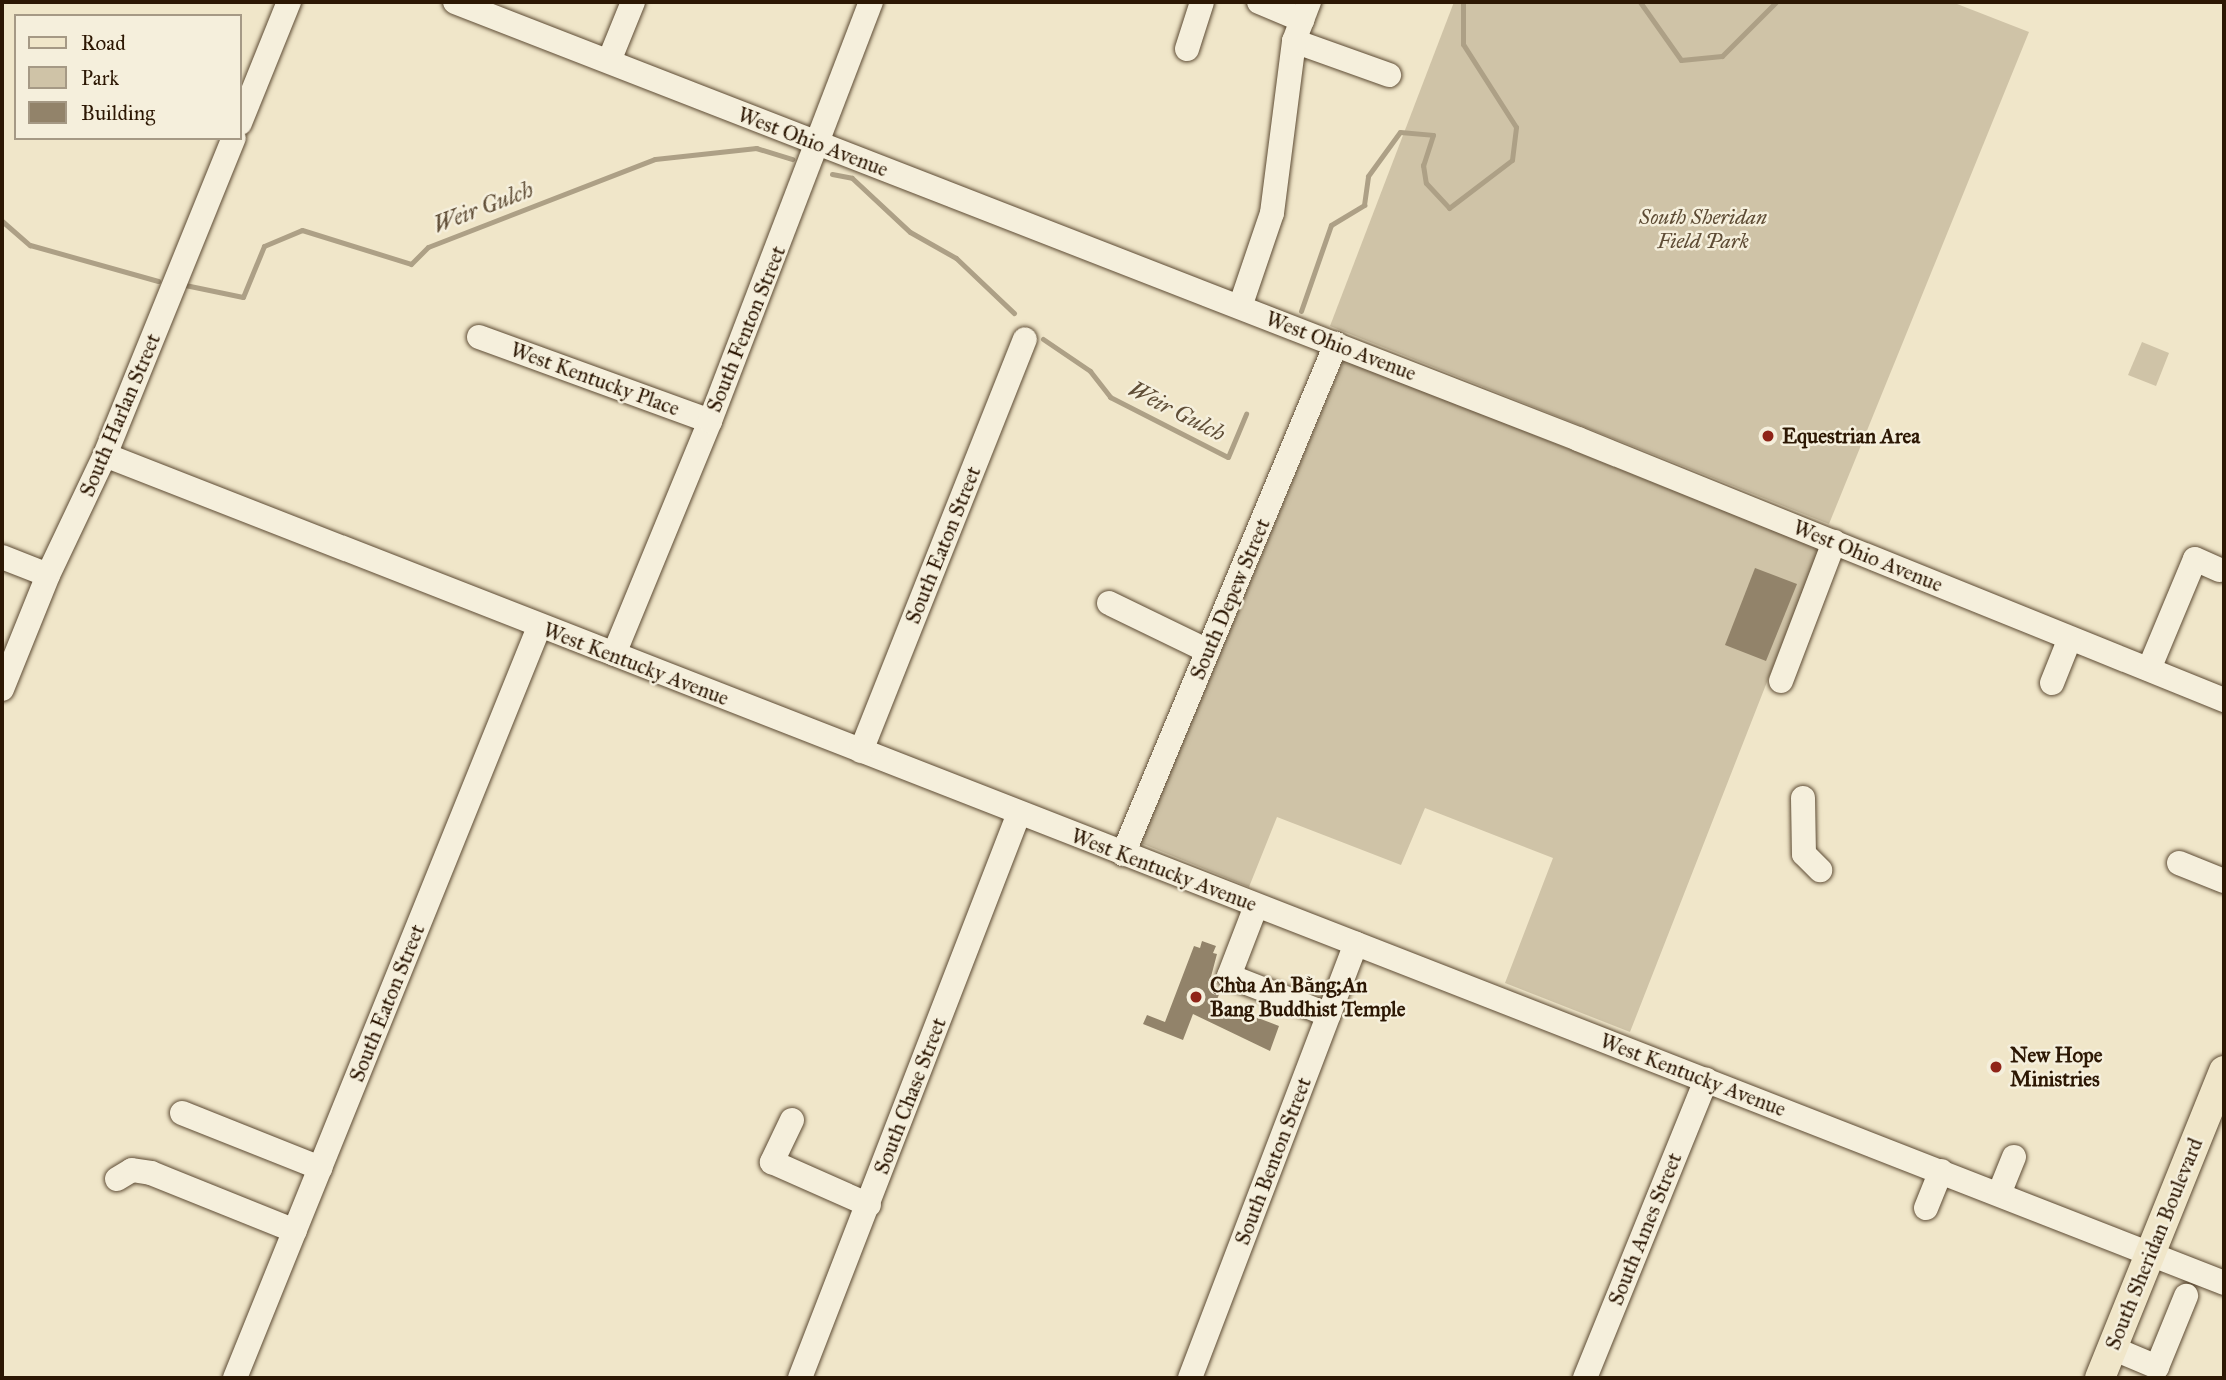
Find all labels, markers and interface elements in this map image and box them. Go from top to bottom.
legend [14,14,242,140]
text: Road [81,30,126,56]
text: Park [81,65,119,91]
text: Building [81,100,155,126]
street label: West Ohio Avenue [734,102,892,182]
water label: Weir Gulch [429,175,537,239]
park label: South Sheridan Field Park [1639,204,1767,254]
street label: South Fenton Street [701,242,791,416]
street label: West Ohio Avenue [1262,306,1420,386]
street label: South Harlan Street [74,330,166,500]
street label: West Kentucky Place [507,337,683,421]
water label: Weir Gulch [1124,375,1230,447]
place label: Equestrian Area [1782,423,1920,449]
marker: Equestrian Area [1760,428,1776,444]
street label: South Eaton Street [900,462,986,628]
street label: South Depew Street [1185,515,1275,683]
street label: West Ohio Avenue [1790,515,1946,597]
street label: West Kentucky Avenue [540,617,732,711]
street label: West Kentucky Avenue [1068,823,1260,917]
street label: South Eaton Street [344,920,430,1086]
place label: Chùa An Bằng;An Bang Buddhist Temple [1210,972,1405,1022]
marker: Chùa An Bằng;An Bang Buddhist Temple [1188,989,1204,1005]
street label: South Chase Street [869,1014,951,1178]
street label: West Kentucky Avenue [1597,1028,1789,1122]
place label: New Hope Ministries [2010,1042,2102,1092]
marker: New Hope Ministries [1988,1059,2004,1075]
street label: South Benton Street [1229,1074,1317,1248]
street label: South Sheridan Boulevard [2100,1134,2208,1354]
street label: South Ames Street [1603,1149,1687,1309]

